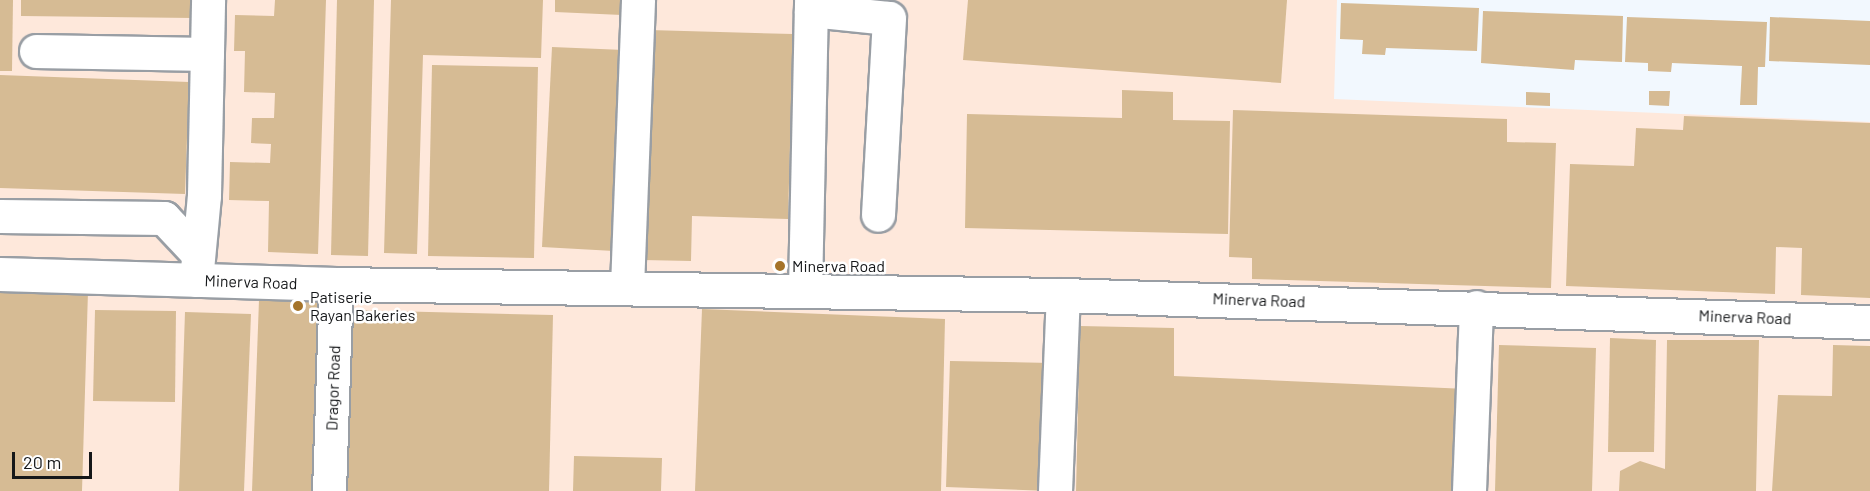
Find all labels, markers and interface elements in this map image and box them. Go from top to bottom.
place label: Minerva Road [792,256,885,276]
marker: Minerva Road [773,259,787,273]
street label: Minerva Road [204,271,298,293]
place label: Patiserie Rayan Bakeries [310,287,415,325]
street label: Minerva Road [1212,289,1306,311]
marker: Patiserie Rayan Bakeries [291,299,305,313]
street label: Minerva Road [1698,306,1792,328]
street label: Dragor Road [322,345,344,431]
scale bar [15,440,94,478]
text: 20 m [23,451,61,473]

